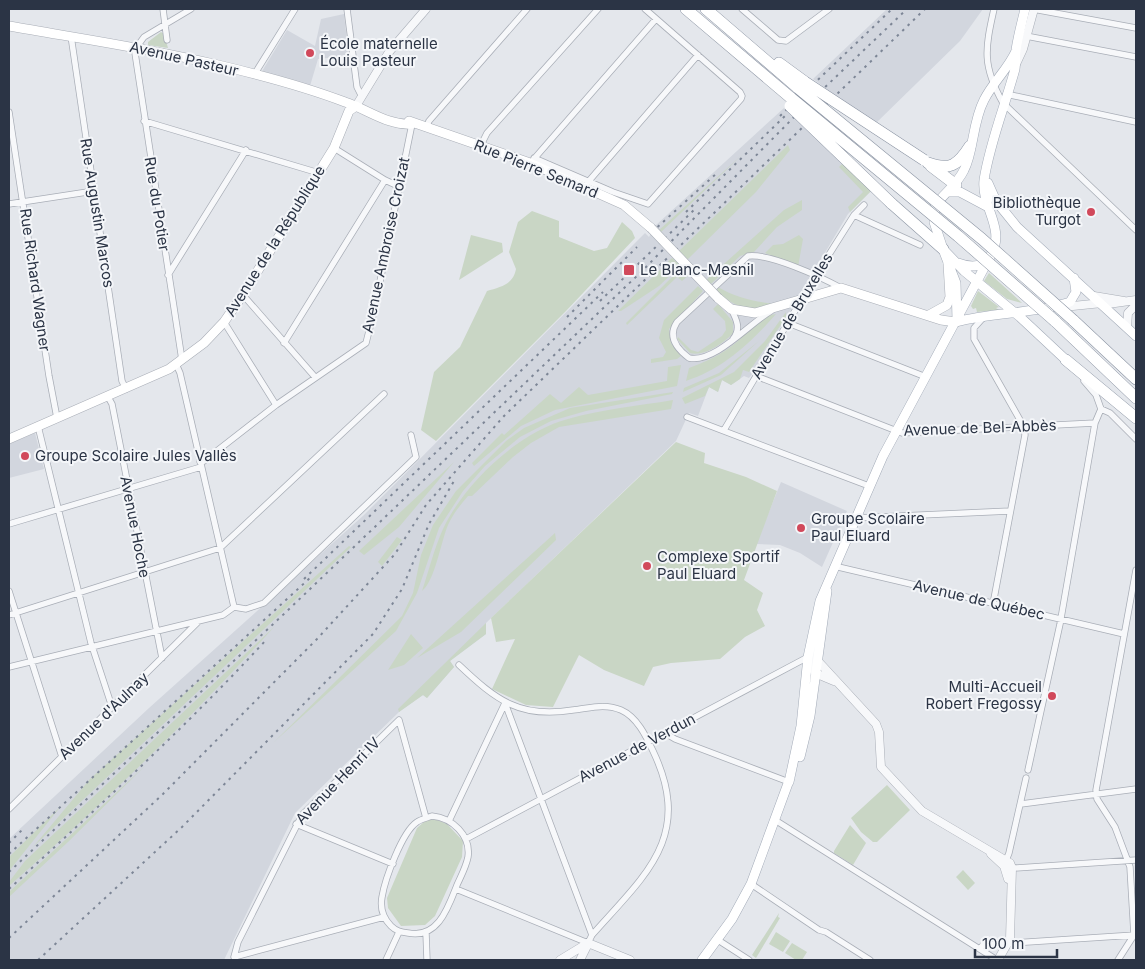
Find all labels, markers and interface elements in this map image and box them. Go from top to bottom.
place label: École maternelle Louis Pasteur [320,34,438,70]
street label: Avenue Pasteur [128,37,241,80]
marker: École maternelle Louis Pasteur [304,47,316,59]
street label: Rue Pierre Semard [471,135,601,202]
street label: Rue Augustin Marcos [76,137,119,289]
street label: Rue du Potier [141,155,174,253]
street label: Avenue Ambroise Croizat [358,155,413,334]
street label: Avenue de la République [220,162,329,320]
place label: Bibliothèque Turgot [993,193,1081,229]
marker: Bibliothèque Turgot [1085,206,1097,218]
street label: Rue Richard Wagner [16,207,55,353]
street label: Avenue de Bruxelles [746,249,837,382]
place label: Le Blanc-Mesnil [640,260,754,279]
marker: Le Blanc-Mesnil [622,263,636,277]
street label: Avenue de Bel-Abbès [903,415,1057,440]
place label: Groupe Scolaire Jules Vallès [35,446,237,465]
marker: Groupe Scolaire Jules Vallès [19,450,31,462]
street label: Avenue Hoche [116,474,155,579]
place label: Groupe Scolaire Paul Eluard [811,509,925,545]
marker: Groupe Scolaire Paul Eluard [795,522,807,534]
place label: Complexe Sportif Paul Eluard [657,547,780,583]
marker: Complexe Sportif Paul Eluard [641,560,653,572]
street label: Avenue de Québec [911,575,1047,624]
street label: Avenue d'Aulnay [55,668,153,763]
place label: Multi-Accueil Robert Fregossy [926,677,1043,713]
marker: Multi-Accueil Robert Fregossy [1046,690,1058,702]
street label: Avenue de Verdun [575,709,698,786]
street label: Avenue Henri IV [291,733,384,828]
scale bar [975,926,1058,958]
text: 100 m [982,934,1024,953]

